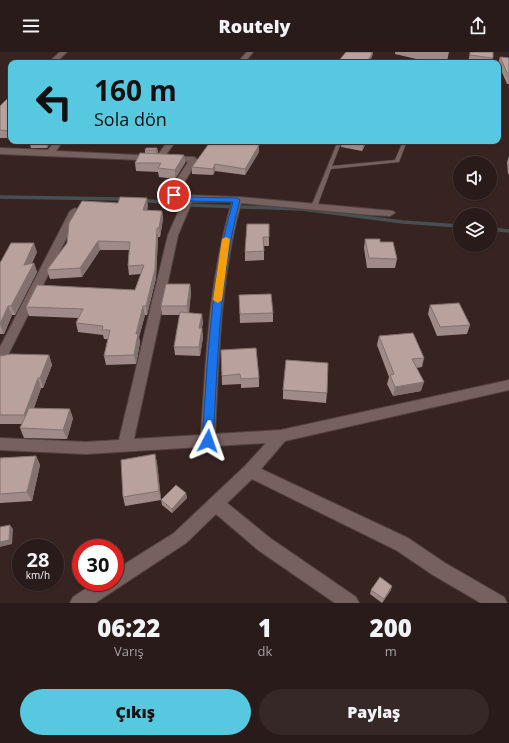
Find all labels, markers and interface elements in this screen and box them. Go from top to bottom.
text: Routely [219,14,290,38]
icon: menu [20,15,42,37]
icon: share [467,15,489,37]
text: 160 m [94,71,177,109]
icon: left [28,76,80,128]
text: Sola dön [94,107,167,131]
map controls [453,156,497,252]
button: sound [453,156,497,200]
pin [157,178,191,212]
icon: arrive [163,184,185,206]
button: layers [453,208,497,252]
position arrow [187,420,229,462]
speed limit sign: 30 [72,539,124,591]
text: 28 [27,546,49,573]
text: km/h [26,568,50,582]
text: 06:22 [97,611,160,644]
text: 1 [258,611,272,644]
text: 200 [370,611,412,644]
text: Varış [114,642,144,660]
text: dk [258,642,272,660]
text: m [385,642,397,660]
button: Çıkış [20,689,251,735]
button: Paylaş [259,689,489,735]

